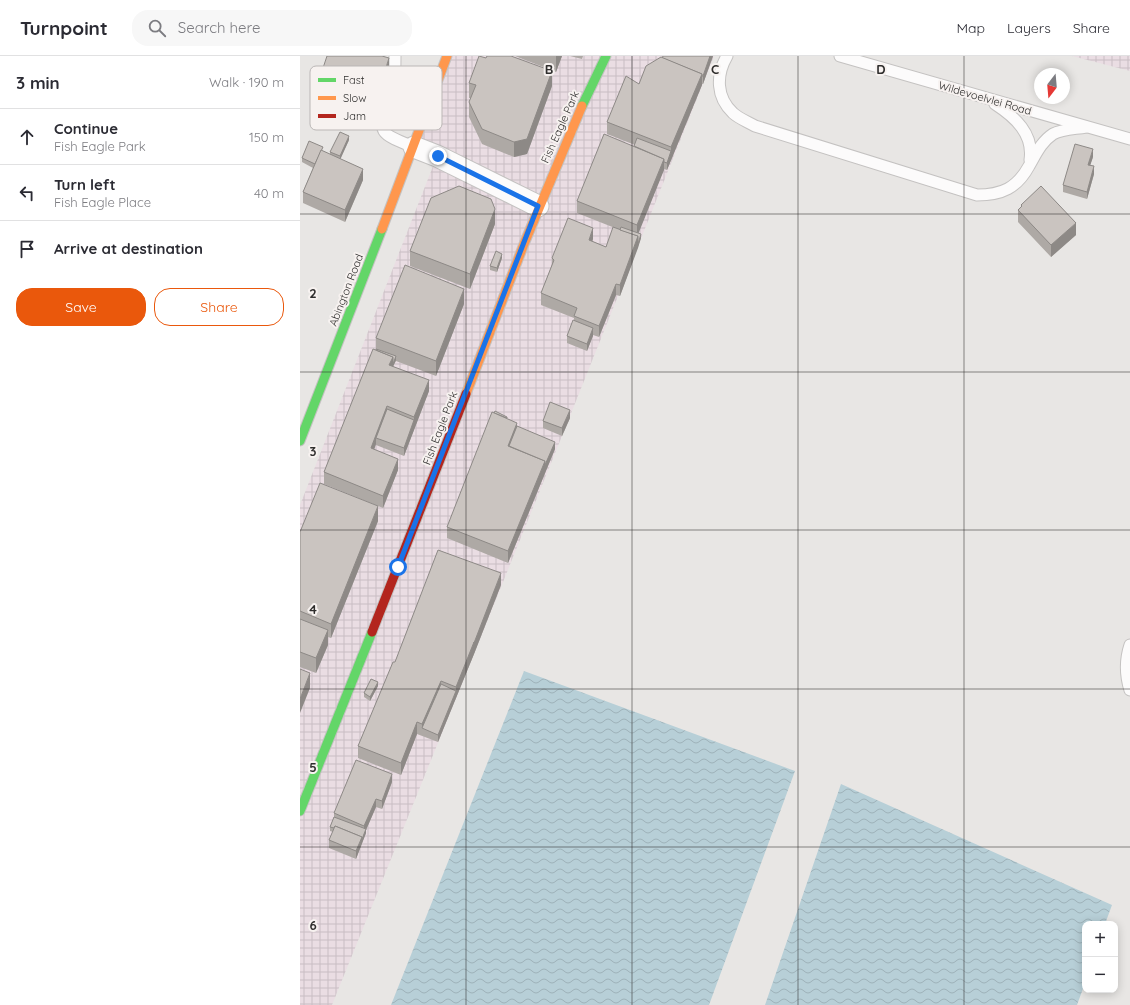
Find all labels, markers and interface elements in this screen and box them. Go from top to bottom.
search box [132,10,412,46]
text: Turnpoint [20,16,108,40]
icon: search [146,17,168,39]
text: Search here [178,18,261,37]
text: Map [956,19,985,37]
text: Layers [1007,19,1051,37]
text: Share [1073,19,1110,37]
text: B [545,61,553,77]
text: C [711,61,719,77]
text: D [876,61,886,77]
legend [310,66,442,130]
north arrow [1034,68,1070,104]
text: 3 min [16,72,60,93]
text: Fast [343,73,365,87]
text: Walk · 190 m [209,74,284,90]
street label: Wildevoelvlei Road [937,78,1033,118]
street label: Fish Eagle Park [538,89,582,165]
text: Slow [343,91,367,105]
text: Jam [343,109,366,123]
text: Continue [54,119,118,138]
icon: ahead [16,126,38,148]
text: 150 m [249,129,284,145]
text: Fish Eagle Park [54,138,146,154]
route end [429,147,447,165]
text: Turn left [54,175,116,194]
icon: left [16,182,38,204]
text: 40 m [254,185,284,201]
text: Fish Eagle Place [54,194,151,210]
icon: arrive [16,238,38,260]
text: Arrive at destination [54,239,203,258]
street label: Abington Road [326,252,366,328]
text: 2 [309,285,317,301]
button: Save [16,288,146,326]
button: Share [154,288,284,326]
street label: Fish Eagle Park [420,389,460,467]
text: 3 [310,443,317,459]
route start [389,558,407,576]
text: 4 [309,601,317,617]
text: 5 [309,759,317,775]
text: 6 [309,917,317,933]
map controls [1082,921,1118,993]
button: + [1082,921,1118,957]
button: − [1082,957,1118,993]

